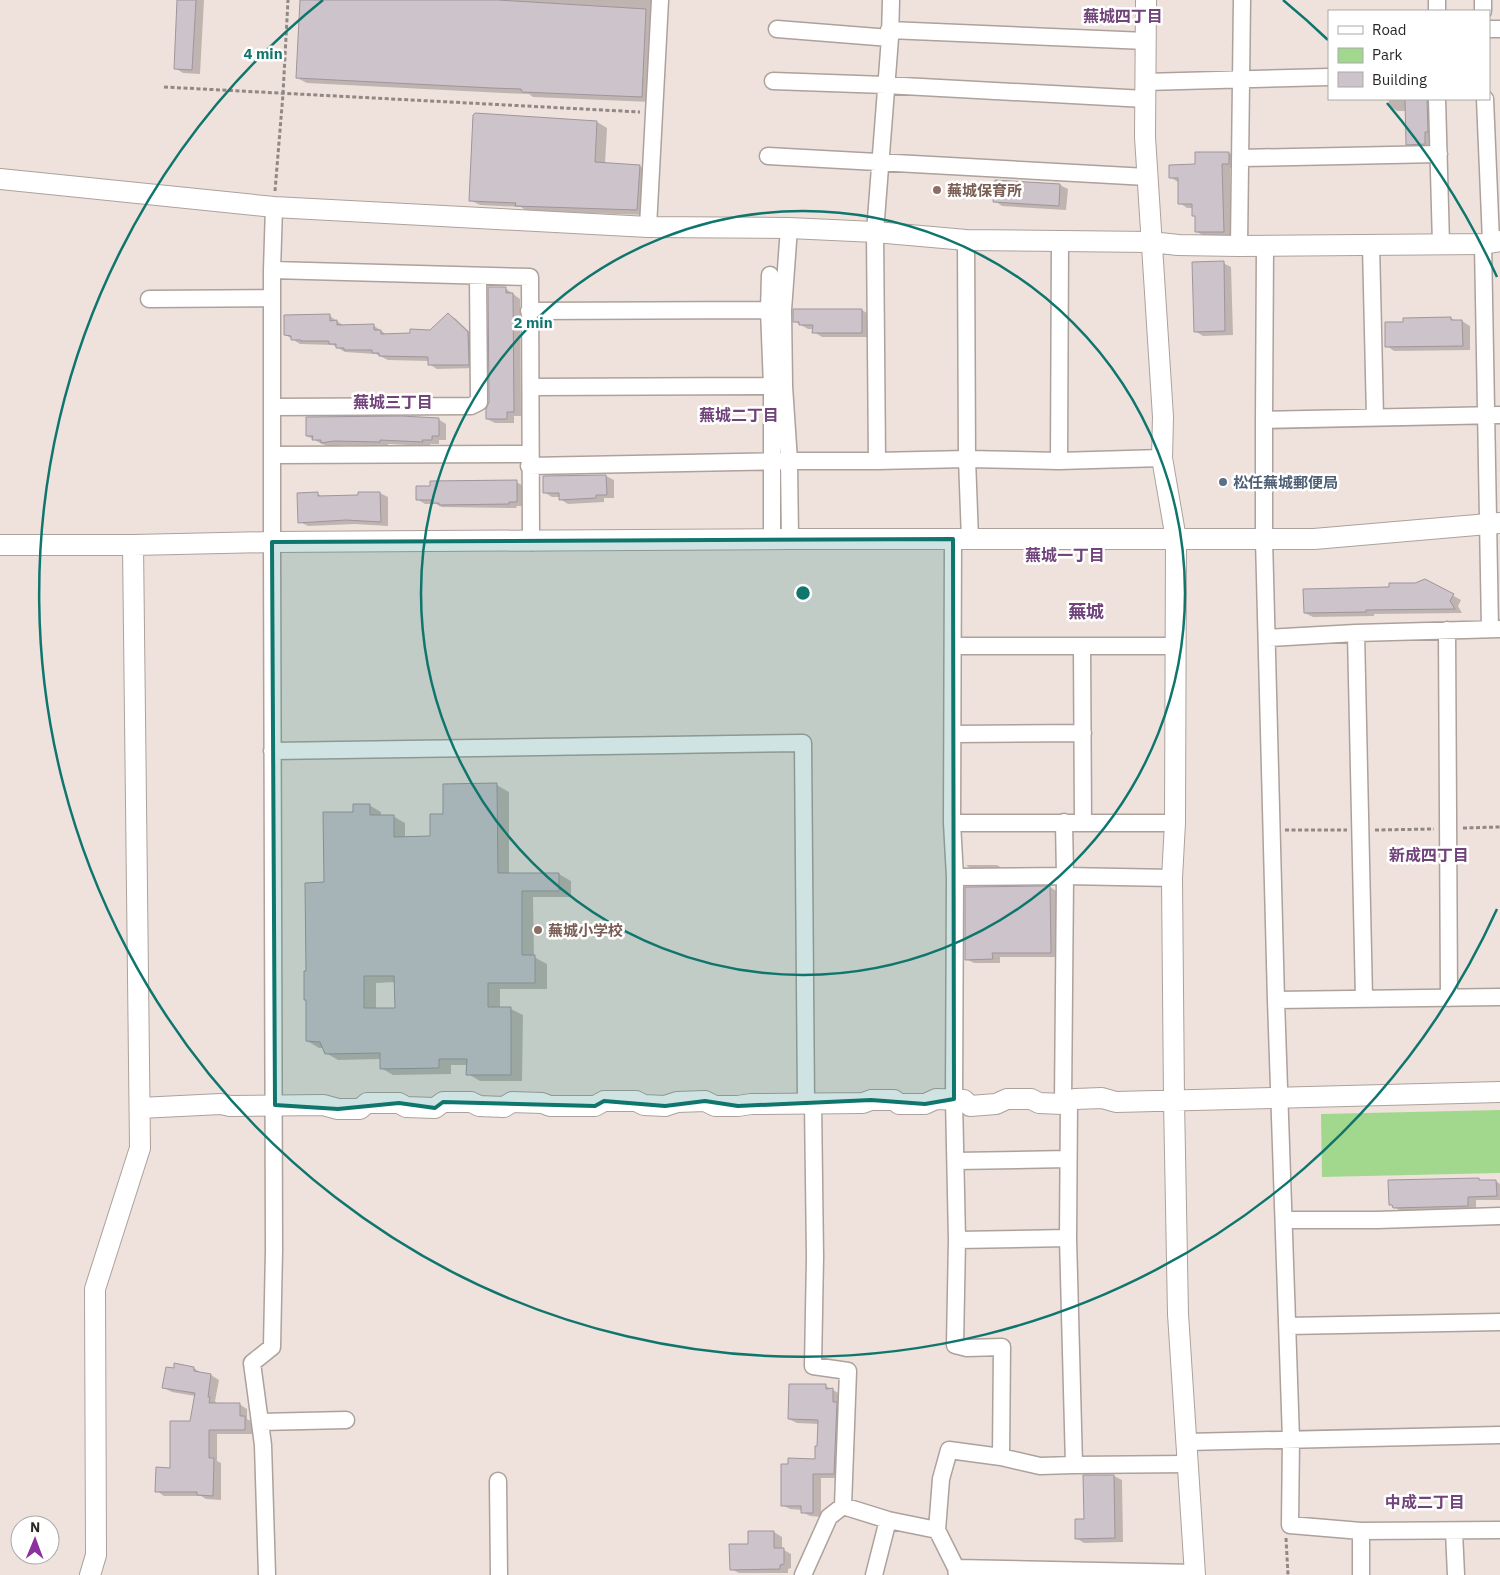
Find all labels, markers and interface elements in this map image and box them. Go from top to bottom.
district label: 蕪城四丁目 [1083,6,1163,26]
legend [1328,10,1490,100]
text: Road [1372,20,1407,39]
text: 4 min [243,44,283,63]
text: Park [1372,45,1402,64]
text: Building [1372,70,1427,89]
place label: 蕪城保育所 [947,181,1022,200]
marker: 蕪城保育所 [931,184,943,196]
text: 2 min [513,313,553,332]
district label: 蕪城三丁目 [353,392,433,412]
district label: 蕪城二丁目 [699,405,779,425]
place label: 松任蕪城郵便局 [1233,473,1338,492]
marker: 松任蕪城郵便局 [1217,476,1229,488]
district label: 蕪城一丁目 [1025,545,1105,565]
centre of rings [794,584,812,602]
district label: 蕪城 [1068,600,1104,623]
district label: 新成四丁目 [1389,845,1469,865]
place label: 蕪城小学校 [548,921,623,940]
marker: 蕪城小学校 [532,924,544,936]
district label: 中成二丁目 [1385,1492,1465,1512]
north arrow [10,1515,60,1565]
text: N [30,1518,40,1536]

